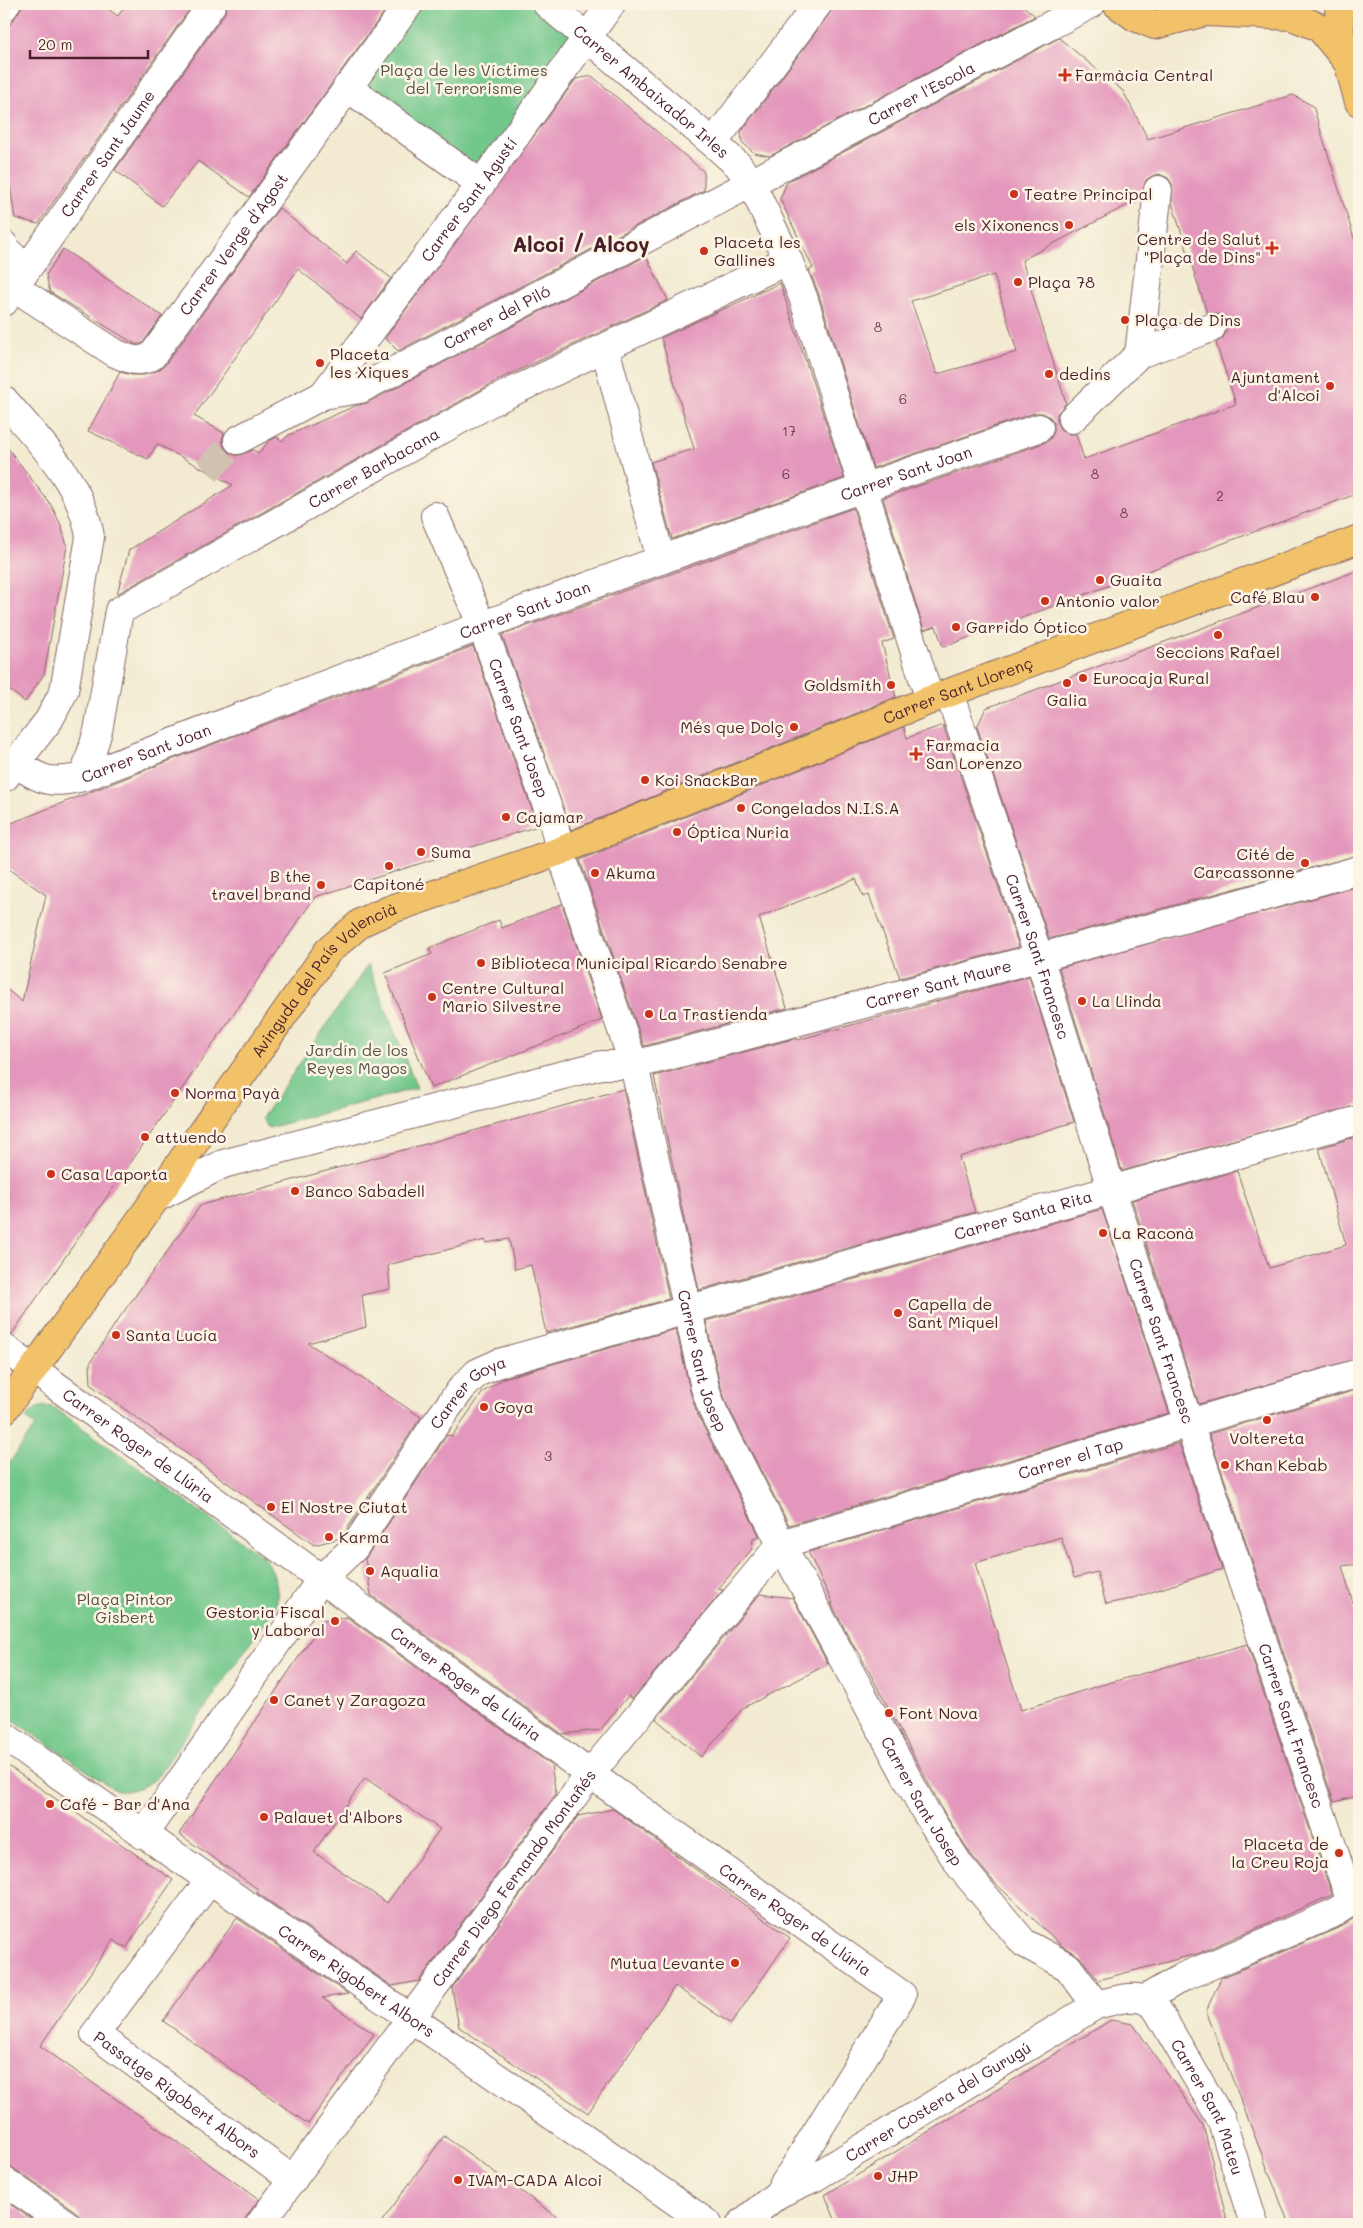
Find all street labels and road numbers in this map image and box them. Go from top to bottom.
street label: Carrer Ambaixador Irles [569,20,734,162]
street label: Carrer l'Escola [864,56,978,130]
street label: Carrer Sant Jaume [55,85,159,221]
street label: Carrer Sant Agustí [416,133,521,266]
street label: Carrer Verge d'Agost [174,169,292,319]
street label: Carrer del Piló [439,280,553,353]
street label: Carrer Barbacana [304,422,443,513]
street label: Carrer Sant Joan [837,440,974,505]
street label: Carrer Sant Joan [456,576,593,643]
street label: Carrer Sant Llorenç [880,651,1035,728]
street label: Carrer Sant Josep [485,655,554,800]
street label: Carrer Sant Joan [78,718,214,787]
street label: Carrer Sant Francesc [1001,871,1075,1042]
street label: Avinguda del País Valencià [246,897,399,1061]
street label: Carrer Sant Maure [863,954,1014,1013]
street label: Carrer Santa Rita [951,1185,1094,1244]
street label: Carrer Sant Francesc [1125,1255,1199,1426]
street label: Carrer Sant Josep [674,1288,733,1435]
street label: Carrer Goya [427,1355,515,1437]
street label: Carrer Roger de Llúria [59,1383,218,1507]
street label: Carrer el Tap [1015,1432,1126,1483]
street label: Carrer Roger de Llúria [386,1621,546,1745]
street label: Carrer Sant Francesc [1254,1640,1329,1811]
street label: Carrer Sant Josep [877,1732,968,1870]
street label: Carrer Diego Fernando Montañés [427,1765,600,1991]
street label: Carrer Roger de Llúria [715,1858,876,1980]
street label: Carrer Rigobert Albors [274,1919,439,2041]
street label: Passatge Rigobert Albors [90,2026,265,2162]
street label: Carrer Sant Mateu [1167,2035,1249,2177]
street label: Carrer Costera del Gurugú [841,2036,1035,2166]

